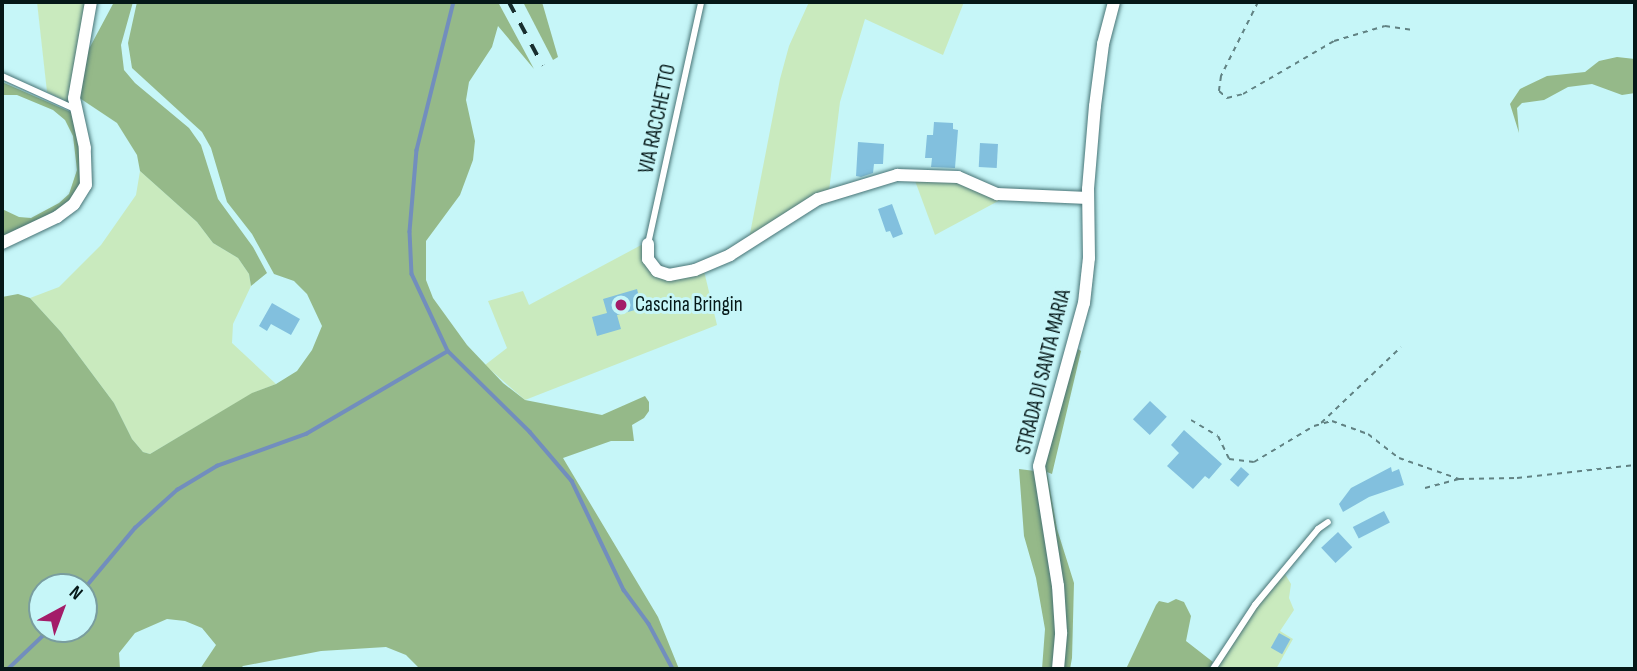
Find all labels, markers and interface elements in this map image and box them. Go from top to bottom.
street label: VIA RACCHETTO [634,62,682,176]
street label: STRADA DI SANTA MARIA [1011,287,1077,457]
place label: Cascina Bringin [635,292,743,318]
marker: Cascina Bringin [613,297,629,313]
north arrow [28,573,98,643]
text: N [64,581,87,605]

